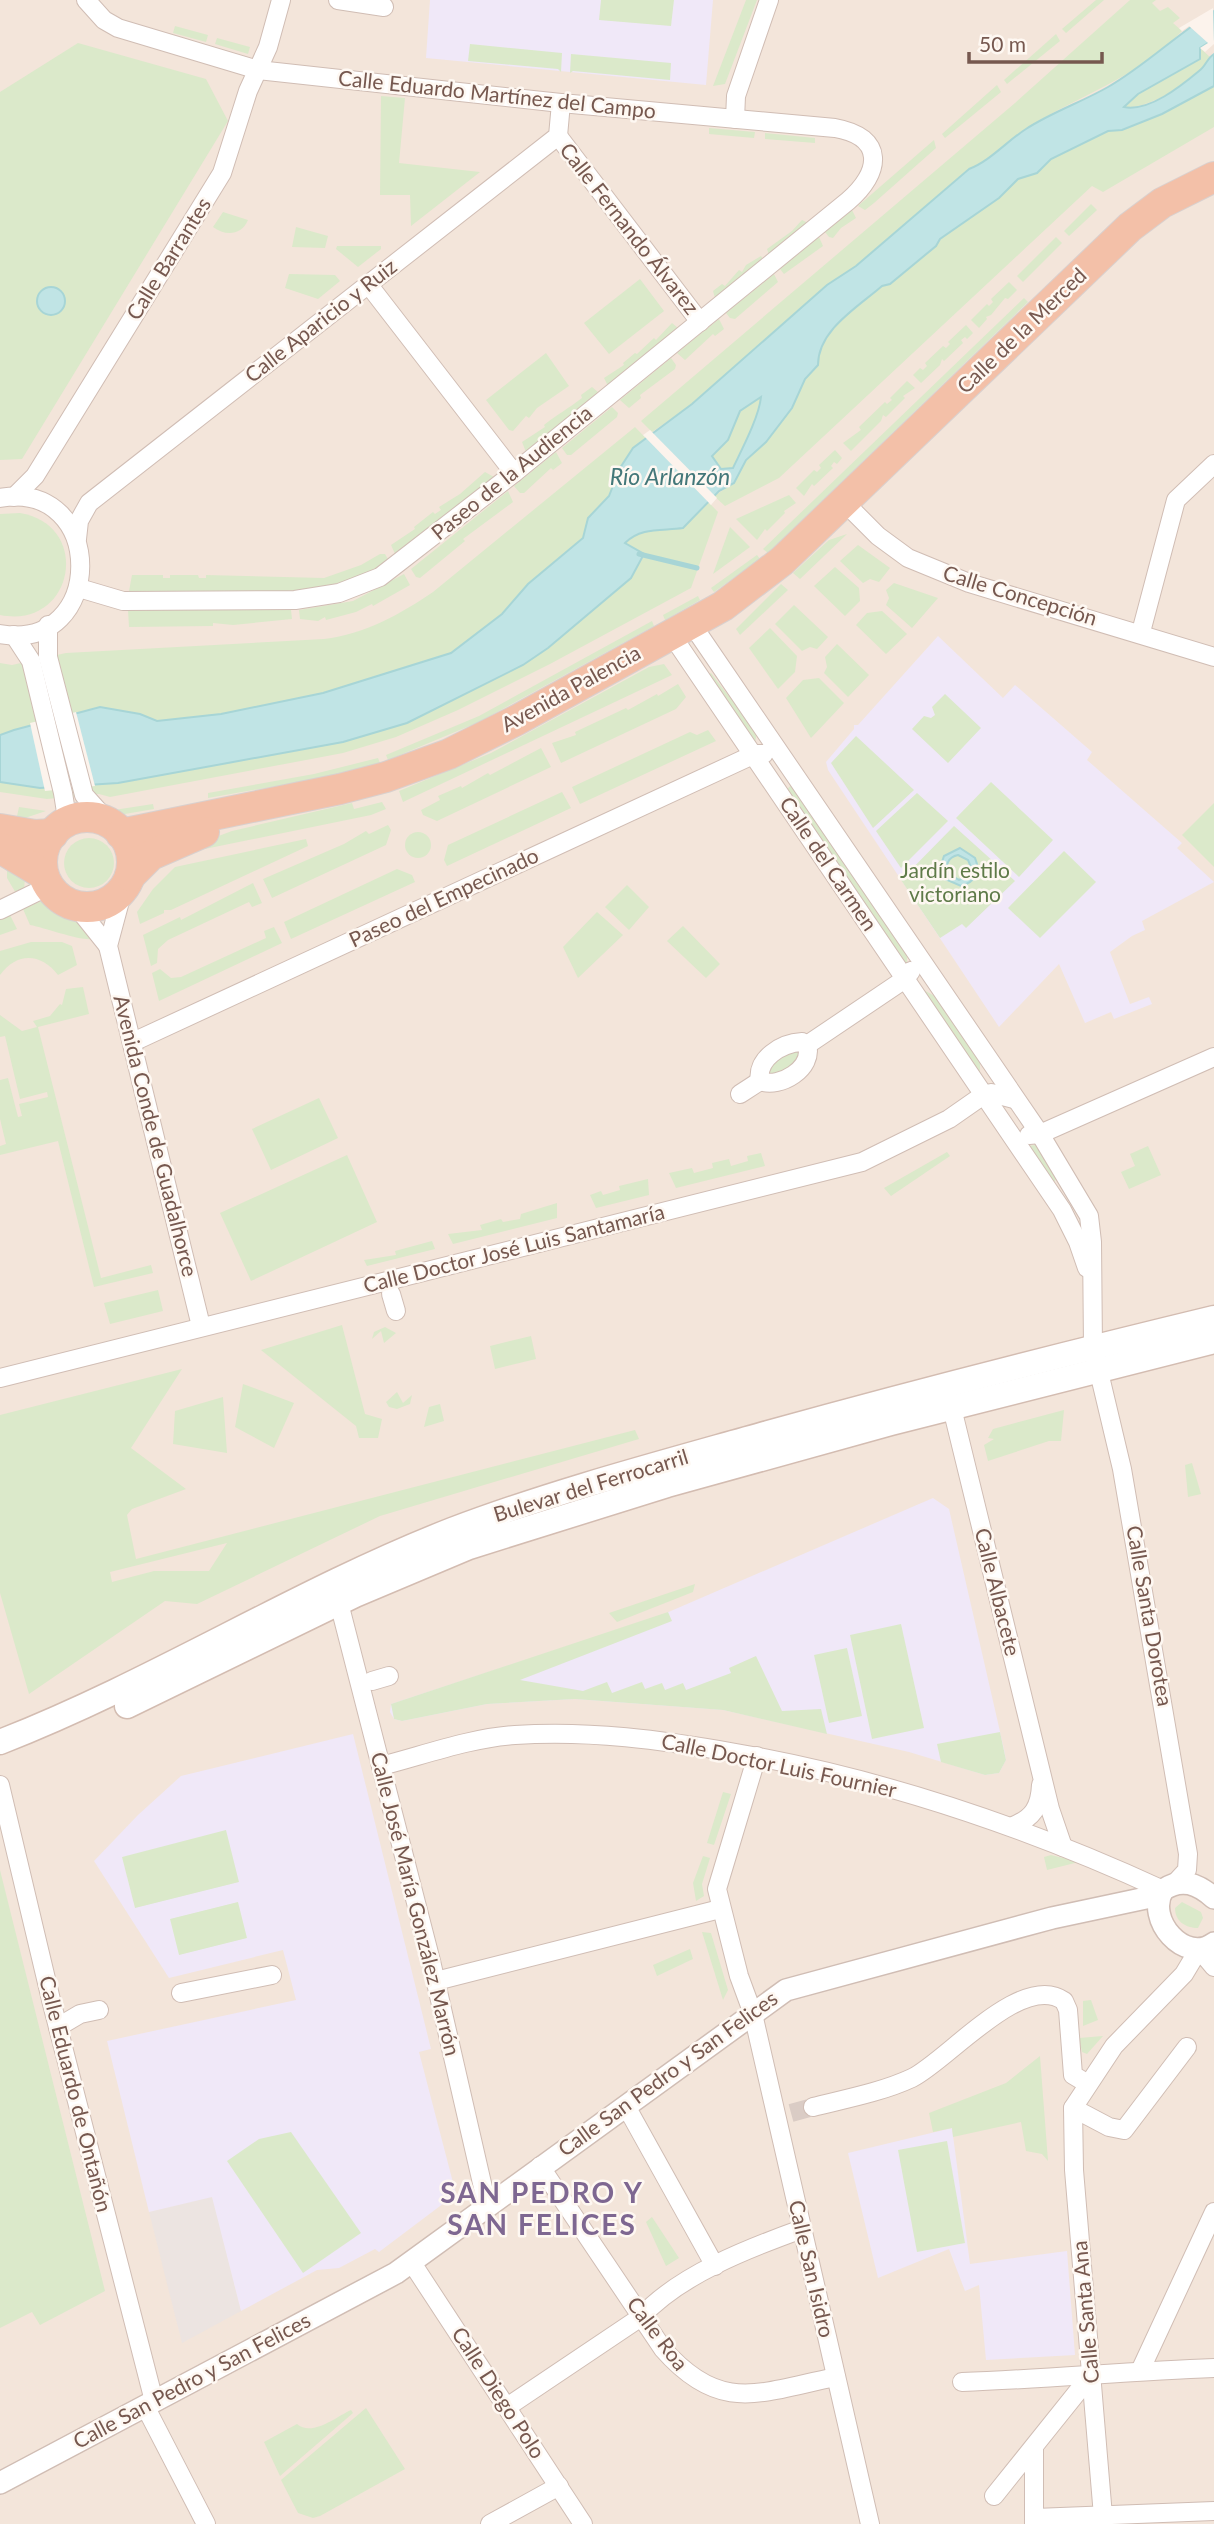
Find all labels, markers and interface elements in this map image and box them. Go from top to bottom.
scale bar [969,21,1102,65]
text: 50 m [979,31,1026,56]
street label: Calle Eduardo Martínez del Campo [337,64,657,123]
street label: Calle Fernando Álvarez [555,137,705,319]
street label: Calle Barrantes [120,192,215,324]
street label: Calle Aparicio y Ruiz [239,253,401,387]
street label: Calle de la Merced [951,262,1091,398]
street label: Paseo de la Audiencia [426,399,596,544]
water label: Río Arlanzón [610,462,730,490]
street label: Calle Concepción [940,559,1100,630]
street label: Avenida Palencia [496,639,644,736]
street label: Calle del Carmen [775,791,883,935]
street label: Paseo del Empecinado [345,842,542,952]
park label: Jardín estilo victoriano [900,857,1010,906]
street label: Avenida Conde de Guadalhorce [109,992,204,1279]
street label: Calle Doctor José Luis Santamaría [361,1198,667,1297]
street label: Bulevar del Ferrocarril [490,1443,691,1526]
street label: Calle Santa Dorotea [1122,1523,1179,1708]
street label: Calle Albacete [970,1525,1026,1658]
street label: Calle Doctor Luis Fournier [659,1727,899,1802]
street label: Calle José María González Marrón [367,1749,466,2058]
street label: Calle Eduardo de Ontañón [35,1973,118,2214]
street label: Calle San Pedro y San Felices [553,1985,782,2161]
district label: SAN PEDRO Y SAN FELICES [440,2175,644,2241]
street label: Calle San Isidro [785,2198,840,2340]
street label: Calle Santa Ana [1066,2240,1103,2384]
street label: Calle Roa [622,2291,694,2375]
street label: Calle San Pedro y San Felices [68,2306,314,2453]
street label: Calle Diego Polo [447,2322,551,2463]

